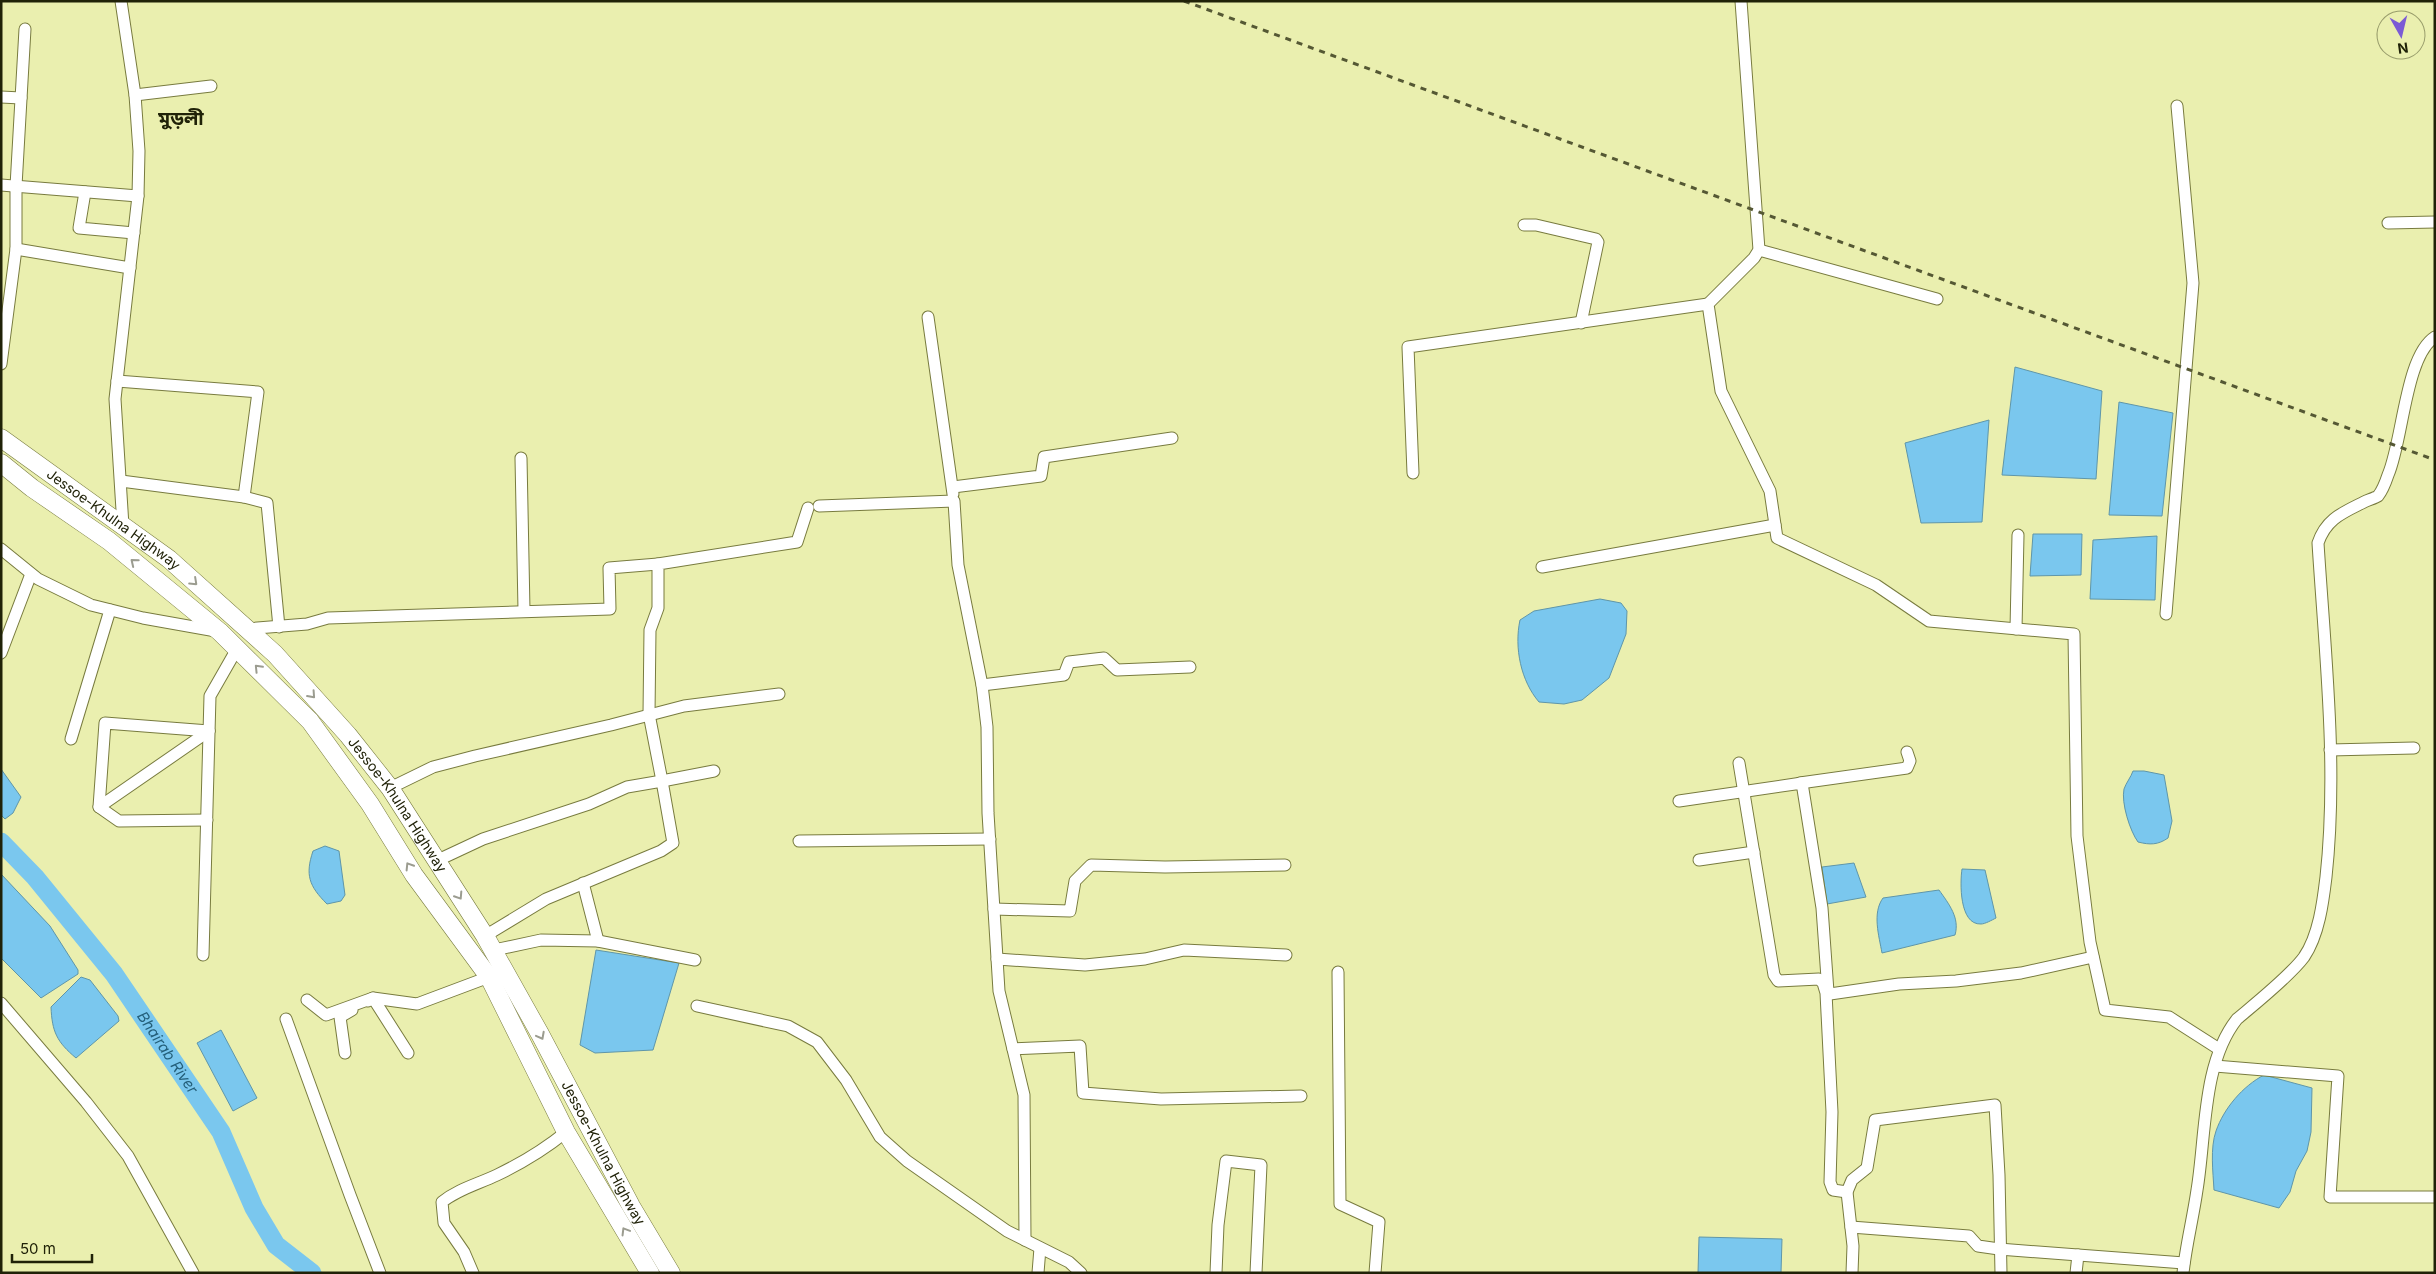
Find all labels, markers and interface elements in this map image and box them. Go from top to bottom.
north arrow [2376,10,2426,60]
text: N [2396,39,2409,58]
district label: মুড়লী [157,107,204,130]
street label: Jessoe-Khulna Highway [44,465,184,573]
one-way arrow [131,559,140,568]
one-way arrow [189,577,198,586]
one-way arrow [255,665,264,674]
one-way arrow [306,689,315,698]
street label: Jessoe-Khulna Highway [345,733,451,875]
one-way arrow [406,862,415,871]
one-way arrow [452,891,462,900]
water label: Bhairab River [133,1008,203,1098]
one-way arrow [534,1031,544,1040]
street label: Jessoe-Khulna Highway [558,1078,649,1228]
one-way arrow [621,1227,631,1236]
scale bar [12,1232,92,1264]
text: 50 m [20,1239,56,1258]

